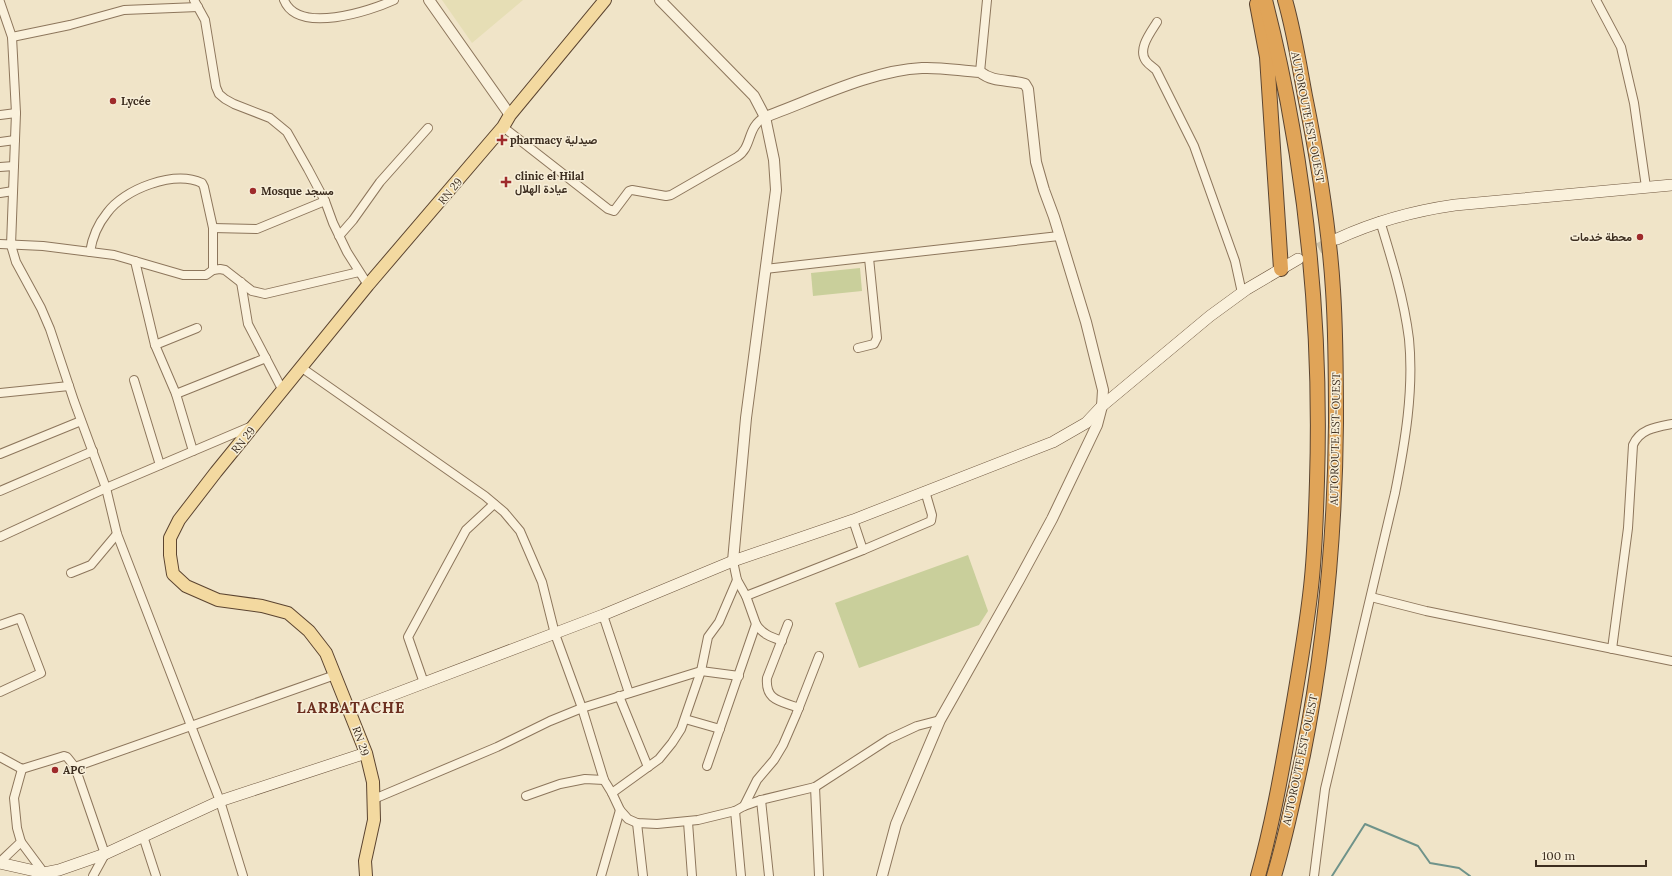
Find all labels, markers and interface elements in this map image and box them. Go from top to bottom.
street label: AUTOROUTE EST-OUEST [1288,49,1328,184]
place label: Lycée [121,94,151,108]
marker: Lycée [108,96,118,106]
place label: pharmacy صيدلية [510,133,597,147]
marker: pharmacy صيدلية [497,135,507,145]
place label: clinic el Hilal عيادة الهلال [515,169,585,196]
street label: RN 29 [435,175,465,207]
marker: clinic el Hilal عيادة الهلال [500,176,512,188]
place label: Mosque مسجد [261,184,334,198]
marker: Mosque مسجد [248,186,258,196]
place label: محطة خدمات [1570,230,1632,244]
marker: محطة خدمات [1635,232,1645,242]
street label: AUTOROUTE EST-OUEST [1327,372,1343,507]
street label: RN 29 [228,424,258,456]
street label: AUTOROUTE EST-OUEST [1279,693,1321,828]
district label: LARBATACHE [297,698,405,717]
street label: RN 29 [349,724,373,758]
place label: APC [63,763,85,777]
marker: APC [50,765,60,775]
scale bar [1536,842,1646,868]
text: 100 m [1542,848,1575,863]

